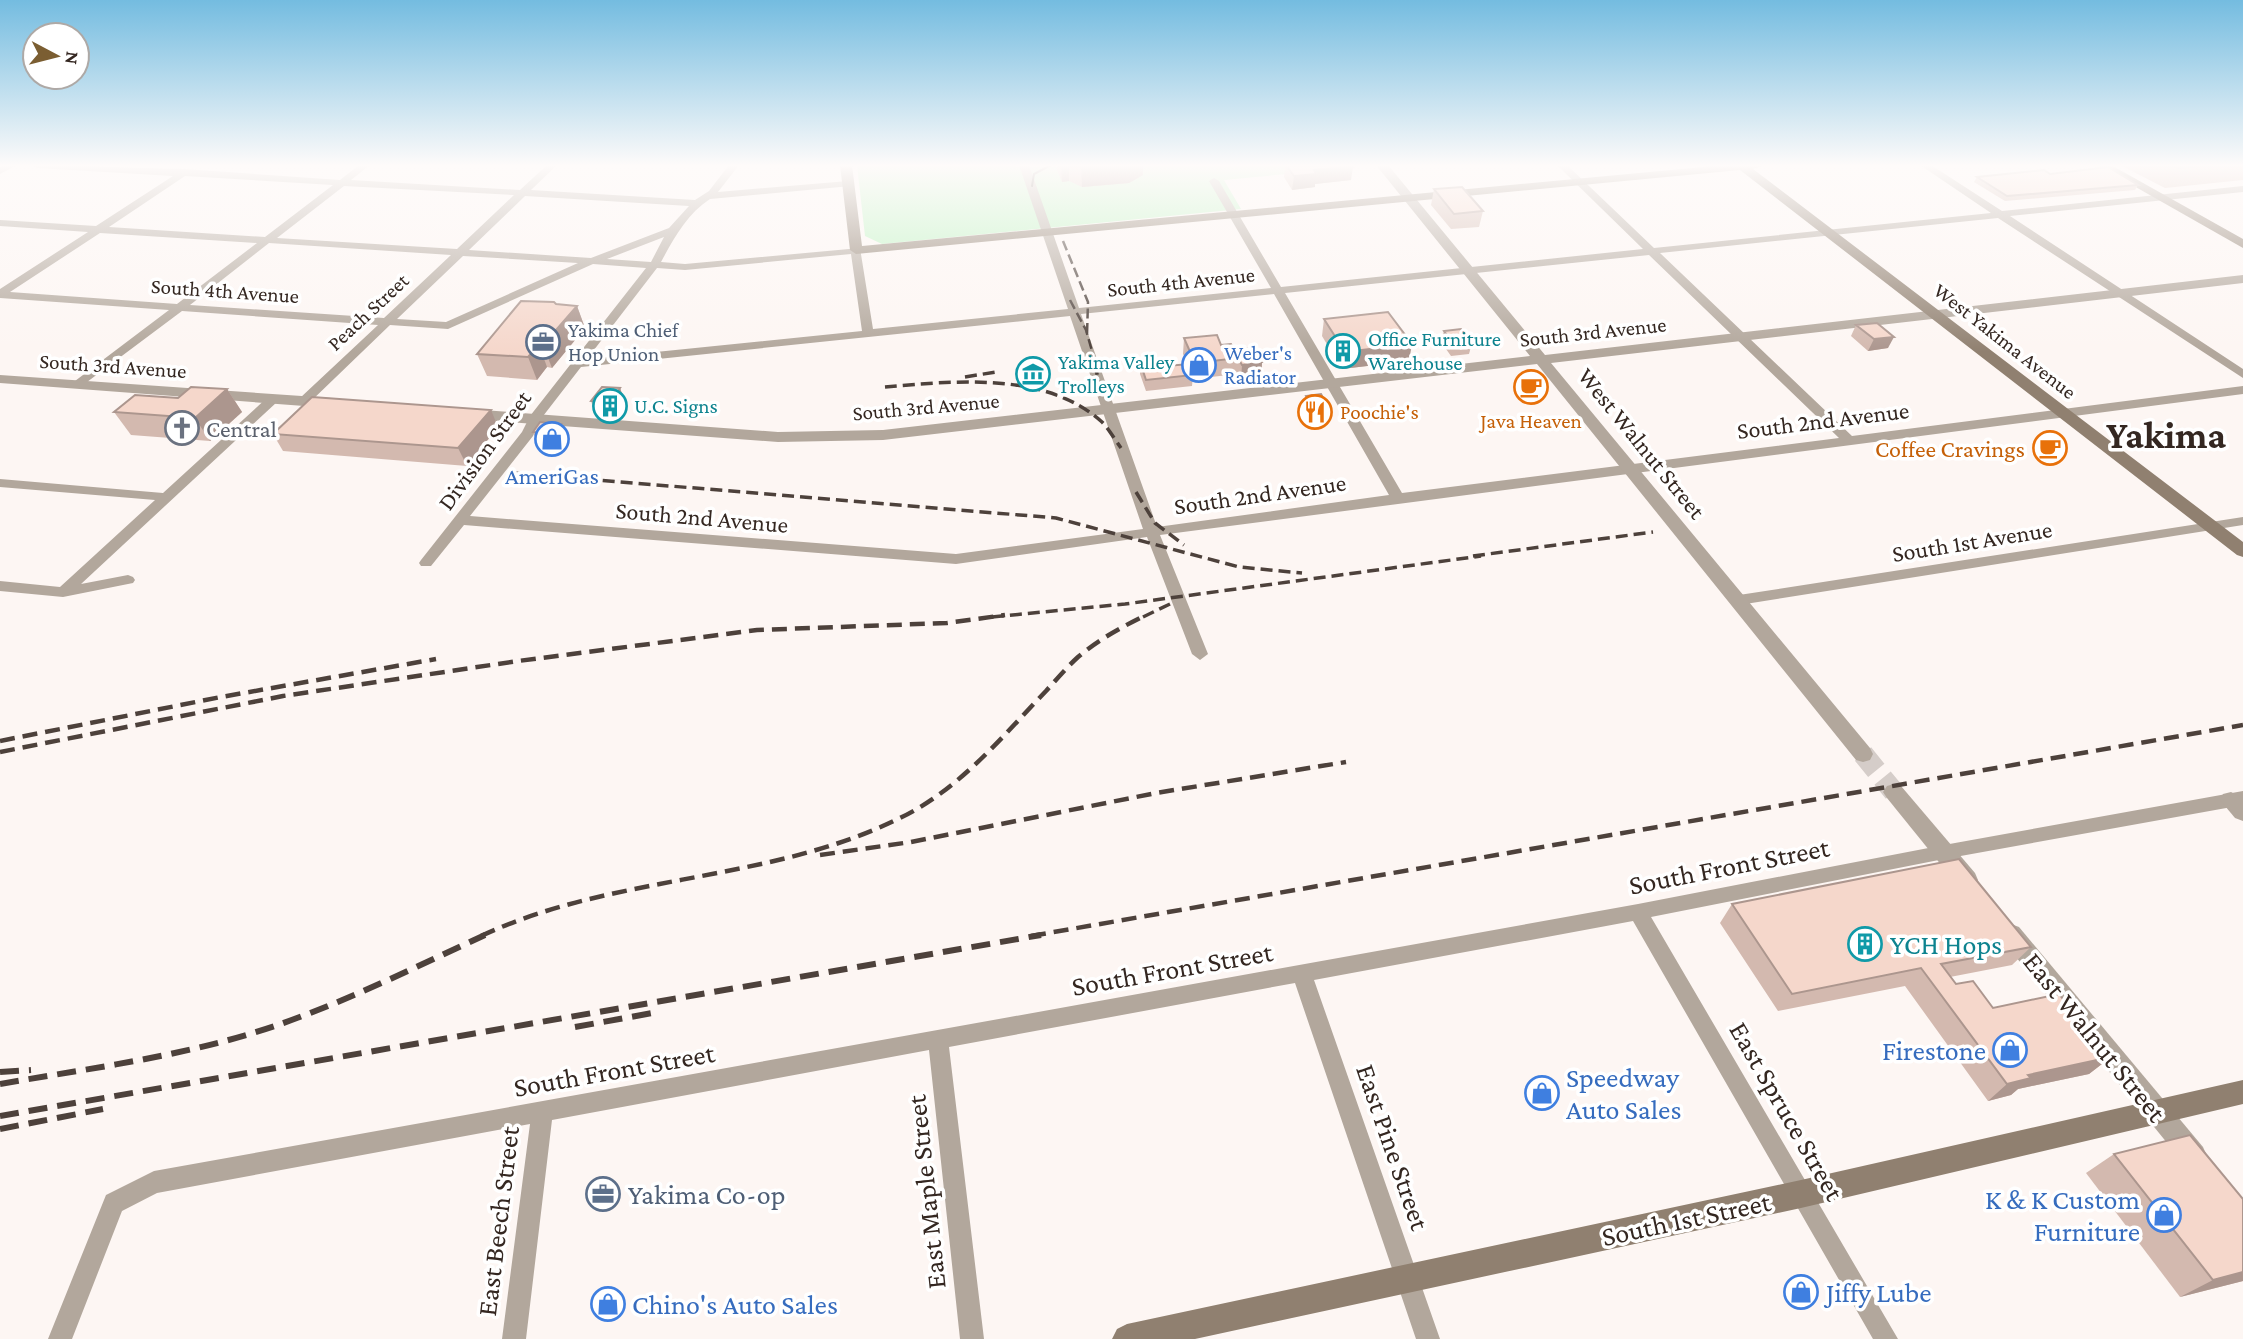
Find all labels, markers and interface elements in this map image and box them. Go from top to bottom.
north arrow [21,21,91,91]
text: N [61,50,84,66]
street label: South 4th Avenue [1106,262,1256,302]
street label: Peach Street [322,268,414,356]
street label: South 4th Avenue [150,274,300,308]
street label: West Yakima Avenue [1929,278,2081,404]
street label: South 3rd Avenue [1518,312,1668,352]
place label: Yakima Chief Hop Union [568,318,680,366]
office icon: Yakima Chief Hop Union [524,323,562,361]
place label: Office Furniture Warehouse [1368,327,1501,375]
building icon: Office Furniture Warehouse [1324,332,1362,370]
place label: Weber's Radiator [1224,341,1297,389]
shop icon: Weber's Radiator [1180,346,1218,384]
street label: South 3rd Avenue [39,349,187,383]
place label: Yakima Valley Trolleys [1058,350,1175,398]
museum icon: Yakima Valley Trolleys [1014,355,1052,393]
street label: West Walnut Street [1573,362,1712,525]
cafe icon: Java Heaven [1512,368,1550,406]
street label: Division Street [432,384,537,515]
building icon: U.C. Signs [591,387,629,425]
street label: South 3rd Avenue [852,389,1000,425]
restaurant icon: Poochie's [1296,393,1334,431]
place label: U.C. Signs [634,394,718,418]
street label: South 2nd Avenue [1735,396,1911,444]
place label: Poochie's [1340,400,1419,424]
church icon: Central [163,409,201,447]
place label: Java Heaven [1478,409,1582,433]
district label: Yakima [2106,414,2227,456]
place label: Central [206,415,277,442]
shop icon: AmeriGas [533,420,571,458]
cafe icon: Coffee Cravings [2031,429,2069,467]
place label: Coffee Cravings [1875,435,2025,462]
place label: AmeriGas [505,462,599,489]
street label: South 2nd Avenue [1172,469,1348,519]
street label: South 2nd Avenue [614,496,790,538]
street label: South 1st Avenue [1890,515,2054,567]
street label: South Front Street [1626,831,1833,901]
building icon: YCH Hops [1846,925,1884,963]
place label: YCH Hops [1890,929,2002,960]
street label: South Front Street [1069,936,1276,1002]
street label: East Walnut Street [2017,946,2173,1128]
street label: East Spruce Street [1723,1016,1851,1206]
shop icon: Firestone [1991,1031,2029,1069]
place label: Firestone [1882,1035,1986,1066]
street label: South Front Street [511,1037,718,1103]
street label: East Pine Street [1350,1060,1436,1235]
place label: Speedway Auto Sales [1566,1062,1681,1125]
shop icon: Speedway Auto Sales [1523,1074,1561,1112]
street label: East Maple Street [900,1093,952,1291]
street label: East Beech Street [471,1124,525,1318]
office icon: Yakima Co-op [584,1175,622,1213]
place label: Yakima Co-op [628,1179,785,1210]
place label: K & K Custom Furniture [1985,1184,2140,1247]
street label: South 1st Street [1599,1186,1774,1252]
shop icon: K & K Custom Furniture [2145,1196,2183,1234]
shop icon: Jiffy Lube [1782,1273,1820,1311]
place label: Jiffy Lube [1823,1277,1931,1308]
shop icon: Chino's Auto Sales [589,1285,627,1323]
place label: Chino's Auto Sales [632,1289,838,1320]

